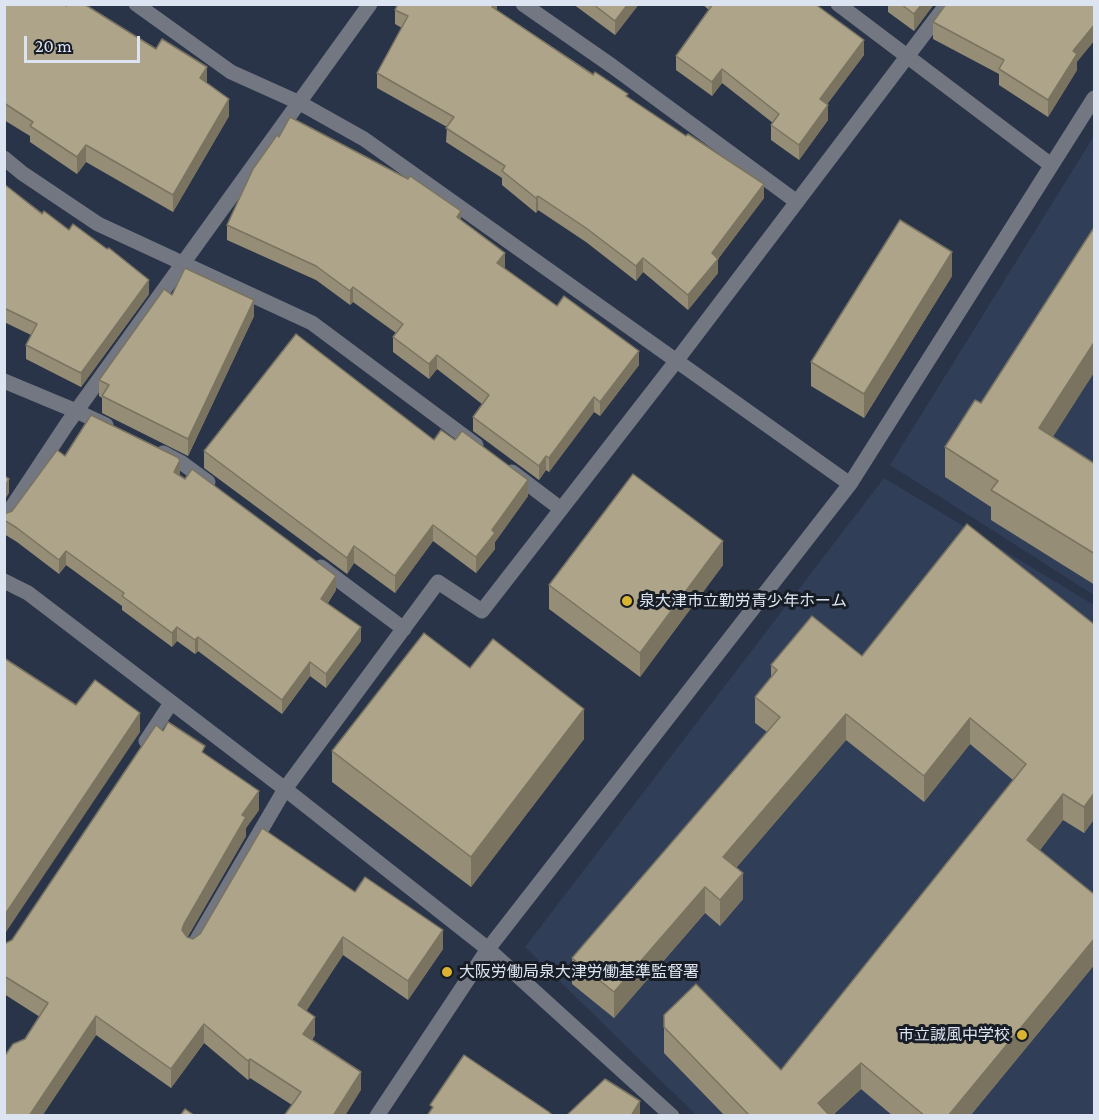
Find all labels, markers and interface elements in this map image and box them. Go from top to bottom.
scale bar [27,24,142,62]
text: 20 m [35,36,72,56]
place label: 泉大津市立勤労青少年ホーム [639,591,847,611]
marker: 泉大津市立勤労青少年ホーム [620,594,634,608]
place label: 大阪労働局泉大津労働基準監督署 [459,962,699,982]
marker: 大阪労働局泉大津労働基準監督署 [440,965,454,979]
place label: 市立誠風中学校 [898,1025,1010,1045]
marker: 市立誠風中学校 [1015,1028,1029,1042]

